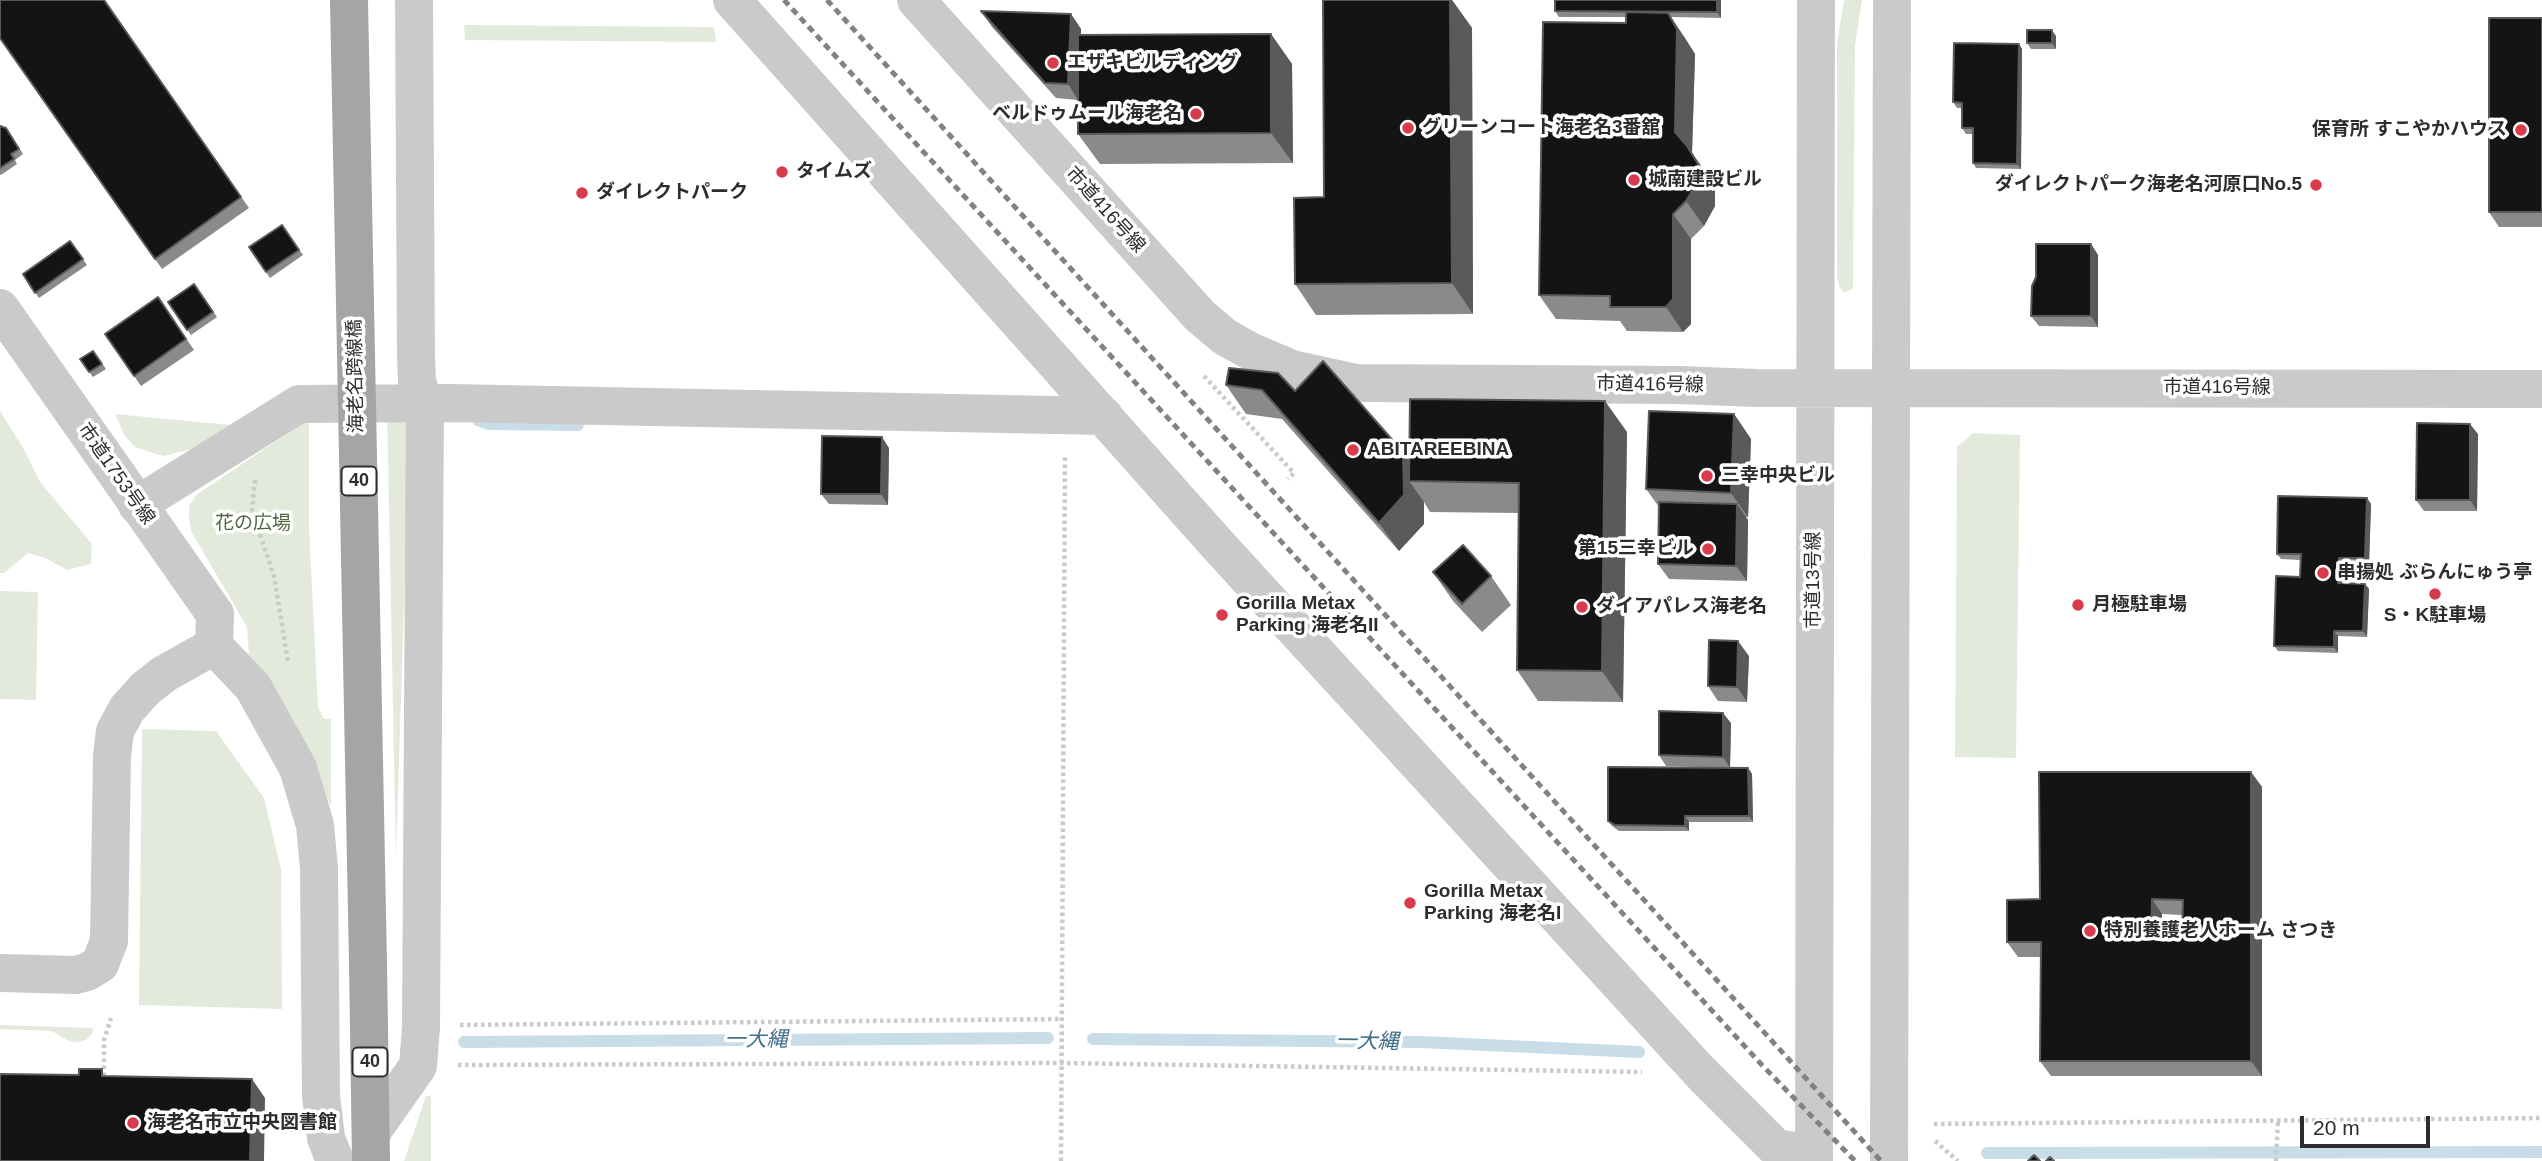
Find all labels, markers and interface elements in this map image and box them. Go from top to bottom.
place label: エザキビルディング [1067,52,1238,74]
marker: エザキビルディング [1045,55,1061,71]
place label: ベルドゥムール海老名 [992,103,1182,125]
marker: ベルドゥムール海老名 [1188,106,1204,122]
place label: グリーンコート海老名3番舘 [1422,117,1661,139]
place label: 保育所 すこやかハウス [2312,119,2507,141]
marker: グリーンコート海老名3番舘 [1400,120,1416,136]
marker: 保育所 すこやかハウス [2513,122,2529,138]
place label: タイムズ [796,161,872,183]
street label: 市道416号線 [1060,162,1150,258]
marker: タイムズ [774,164,790,180]
place label: 城南建設ビル [1648,169,1762,191]
marker: 城南建設ビル [1626,172,1642,188]
place label: ダイレクトパーク海老名河原口No.5 [1995,174,2302,196]
marker: ダイレクトパーク海老名河原口No.5 [2308,177,2324,193]
place label: ダイレクトパーク [596,182,748,204]
marker: ダイレクトパーク [574,185,590,201]
street label: 海老名跨線橋 [344,319,368,433]
street label: 市道416号線 [1596,373,1704,397]
street label: 市道416号線 [2163,377,2271,399]
street label: 市道1753号線 [73,419,159,529]
place label: ABITAREEBINA [1367,439,1509,461]
marker: ABITAREEBINA [1345,442,1361,458]
place label: 三幸中央ビル [1721,465,1835,487]
road number: 40 [342,466,376,495]
marker: 三幸中央ビル [1699,468,1715,484]
park label: 花の広場 [215,513,291,535]
street label: 市道13号線 [1803,531,1825,629]
place label: 第15三幸ビル [1578,538,1694,560]
marker: 第15三幸ビル [1700,541,1716,557]
place label: 串揚処 ぶらんにゅう亭 [2337,562,2532,584]
marker: 串揚処 ぶらんにゅう亭 [2315,565,2331,581]
marker: S・K駐車場 [2427,586,2443,602]
place label: Gorilla Metax Parking 海老名II [1236,593,1379,637]
place label: 月極駐車場 [2092,594,2187,616]
place label: ダイアパレス海老名 [1596,596,1767,618]
marker: 月極駐車場 [2070,597,2086,613]
marker: ダイアパレス海老名 [1574,599,1590,615]
place label: S・K駐車場 [2384,605,2486,627]
marker: Gorilla Metax Parking 海老名II [1214,607,1230,623]
place label: Gorilla Metax Parking 海老名I [1424,881,1561,925]
marker: Gorilla Metax Parking 海老名I [1402,895,1418,911]
place label: 特別養護老人ホーム さつき [2104,920,2337,942]
marker: 特別養護老人ホーム さつき [2082,923,2098,939]
water label: 一大縄 [725,1027,787,1053]
water label: 一大縄 [1335,1029,1399,1055]
road number: 40 [352,1048,388,1077]
scale bar [2304,1102,2434,1146]
place label: 海老名市立中央図書館 [147,1112,337,1134]
marker: 海老名市立中央図書館 [125,1115,141,1131]
text: 20 m [2313,1116,2360,1139]

